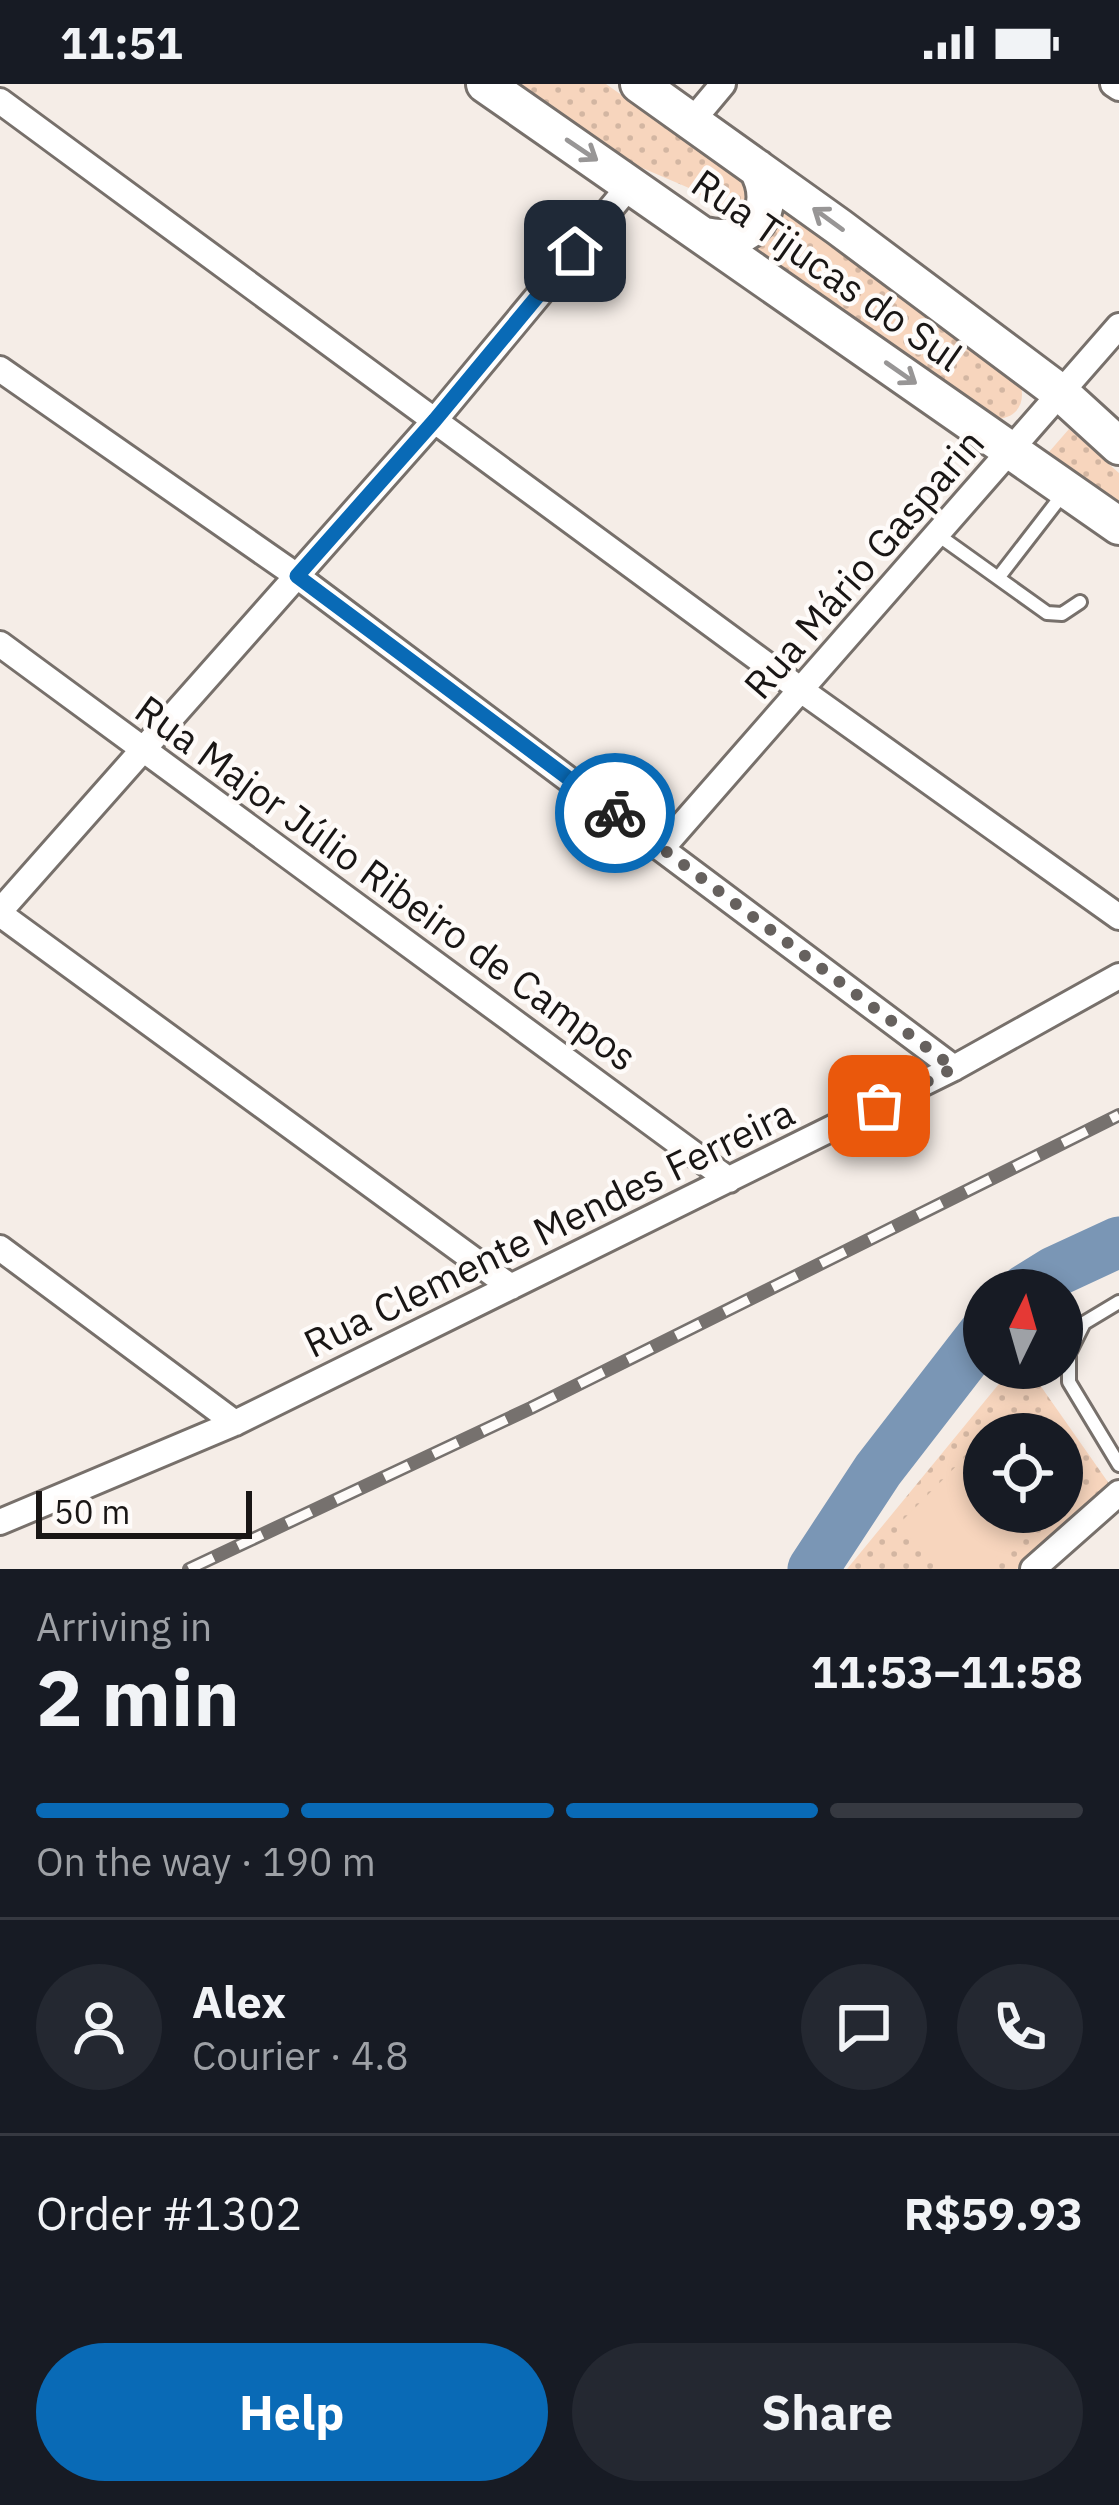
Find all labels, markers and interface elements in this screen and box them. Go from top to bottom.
text: 11:51 [60,13,183,71]
one-way arrow [564,137,598,162]
street label: Rua Tijucas do Sul [682,157,972,382]
pin [524,200,626,302]
one-way arrow [812,207,845,233]
icon: home [542,218,608,284]
one-way arrow [884,360,918,385]
street label: Rua Mário Gasparin [732,418,995,709]
street label: Rua Major Júlio Ribeiro de Campos [126,683,647,1082]
courier [555,753,675,873]
icon: bike [582,780,648,846]
pin [828,1055,930,1157]
icon: bag [846,1073,912,1139]
street label: Rua Clemente Mendes Ferreira [295,1086,802,1369]
north arrow [963,1269,1083,1389]
map controls [963,1269,1083,1533]
button: locate [963,1413,1083,1533]
scale bar [36,1485,252,1538]
text: 50 m [54,1490,130,1533]
text: Arriving in [36,1601,212,1652]
text: 11:53–11:58 [811,1642,1083,1700]
text: 2 min [36,1646,240,1747]
text: On the way · 190 m [36,1836,376,1887]
button: person [36,1964,162,2090]
button: chat [801,1964,927,2090]
button: phone [957,1964,1083,2090]
text: Alex [192,1972,286,2030]
text: Courier · 4.8 [192,2030,409,2081]
text: Order #1302 [36,2184,302,2242]
text: R$59.93 [904,2184,1083,2242]
button: Help [36,2343,548,2481]
button: Share [572,2343,1083,2481]

